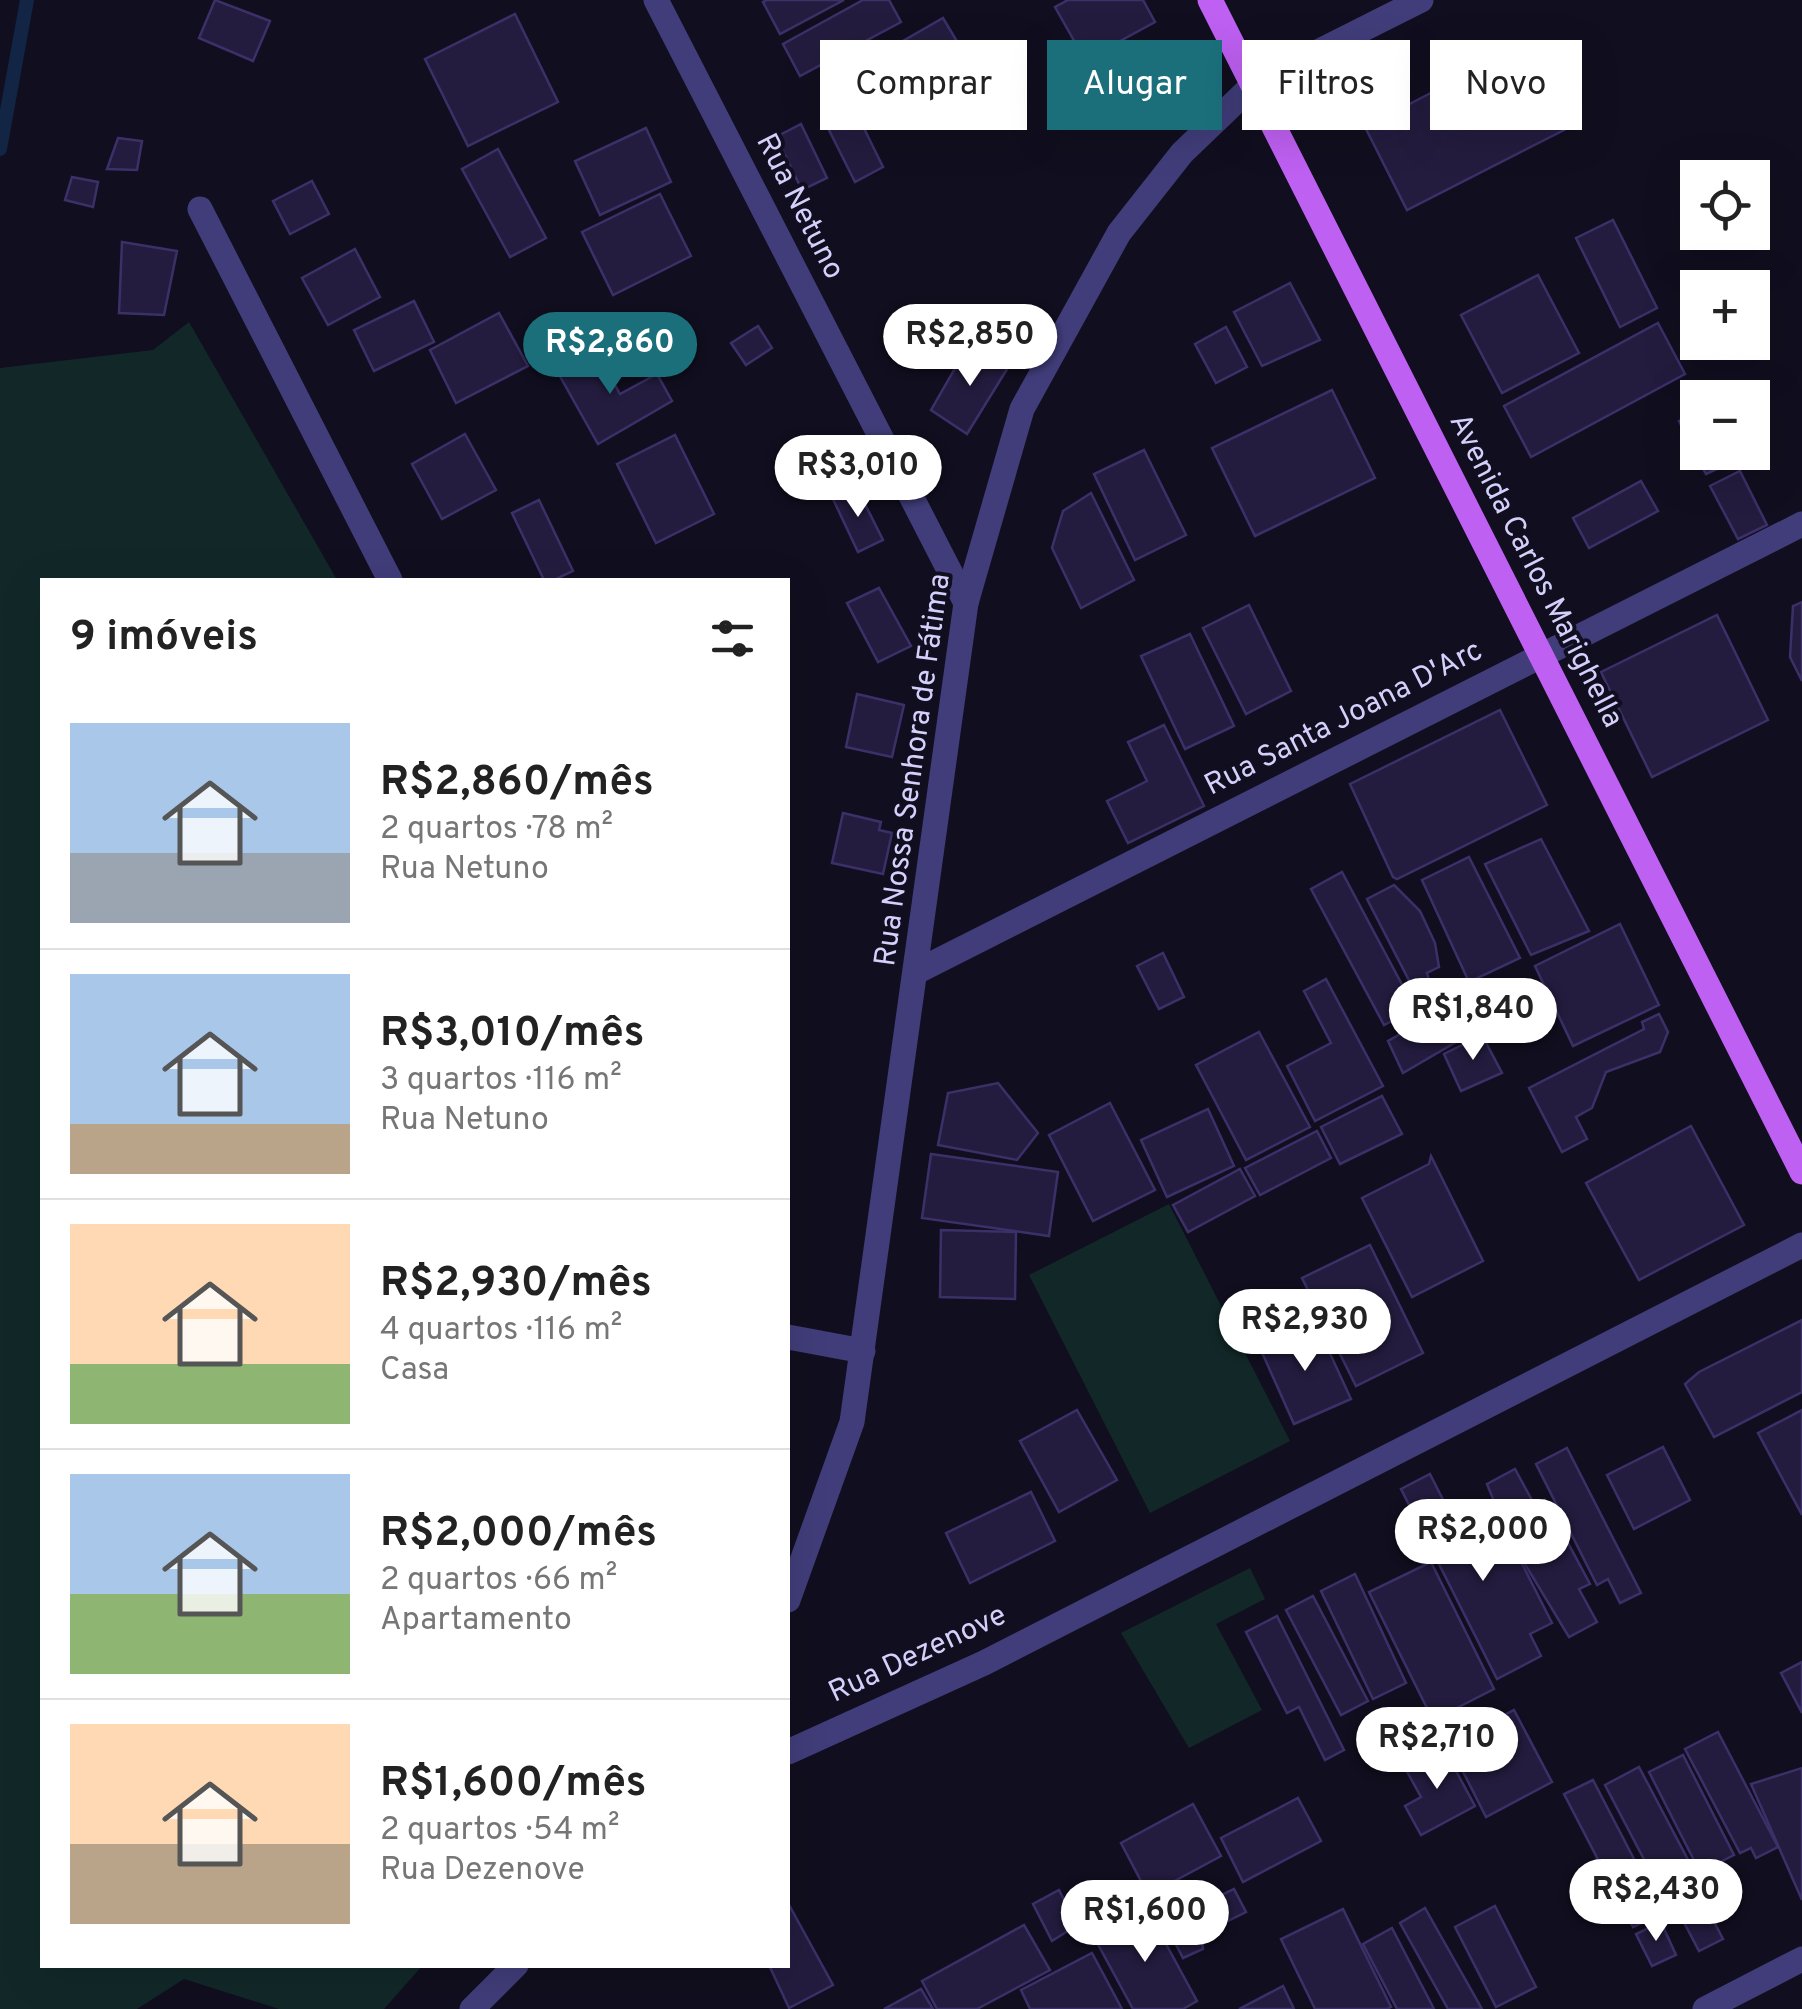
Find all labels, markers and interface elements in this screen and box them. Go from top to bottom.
chip: Comprar [820,40,1027,130]
chip: Alugar [1047,40,1222,130]
chip: Filtros [1242,40,1410,130]
chip: Novo [1430,40,1582,130]
street label: Rua Netuno [747,128,851,286]
map controls [1680,160,1770,470]
button: locate [1680,160,1770,250]
button: + [1680,270,1770,360]
pin: R$2,850 [878,304,1062,389]
pin: R$2,860 [518,312,702,397]
text: R$2,850 [905,316,1035,356]
text: R$2,860 [545,324,675,364]
button: − [1680,380,1770,470]
street label: Avenida Carlos Marighella [1440,408,1630,734]
pin: R$3,010 [766,435,950,520]
text: R$3,010 [797,447,919,487]
street label: Rua Nossa Senhora de Fátima [868,571,960,969]
icon: filters [705,611,760,666]
text: 9 imóveis [70,612,258,665]
street label: Rua Santa Joana D'Arc [1199,633,1489,805]
text: R$2,860/mês [380,757,654,810]
icon: home [150,763,270,883]
text: 2 quartos · 78 m² [380,810,613,850]
text: Rua Netuno [380,850,549,890]
pin: R$1,840 [1381,978,1565,1063]
text: R$1,840 [1411,990,1535,1030]
text: R$3,010/mês [380,1008,644,1061]
icon: home [150,1014,270,1134]
text: 3 quartos · 116 m² [380,1061,622,1101]
text: Rua Netuno [380,1101,549,1141]
text: R$2,930/mês [380,1258,652,1311]
icon: home [150,1264,270,1384]
pin: R$2,930 [1213,1289,1397,1374]
text: R$2,930 [1241,1301,1369,1341]
text: 4 quartos · 116 m² [380,1311,622,1351]
text: Casa [380,1351,449,1391]
pin: R$2,000 [1391,1499,1575,1584]
text: R$2,000/mês [380,1508,657,1561]
text: R$2,000 [1417,1511,1549,1551]
icon: home [150,1514,270,1634]
text: 2 quartos · 66 m² [380,1561,617,1601]
street label: Rua Dezenove [823,1598,1013,1712]
text: Apartamento [380,1601,572,1641]
pin: R$2,710 [1345,1707,1529,1792]
text: R$2,710 [1378,1719,1496,1759]
text: R$1,600/mês [380,1758,647,1811]
icon: home [150,1764,270,1884]
text: 2 quartos · 54 m² [380,1811,620,1851]
text: Rua Dezenove [380,1851,585,1891]
pin: R$2,430 [1564,1859,1748,1944]
text: R$2,430 [1591,1871,1721,1911]
pin: R$1,600 [1053,1880,1237,1965]
text: R$1,600 [1083,1892,1207,1932]

